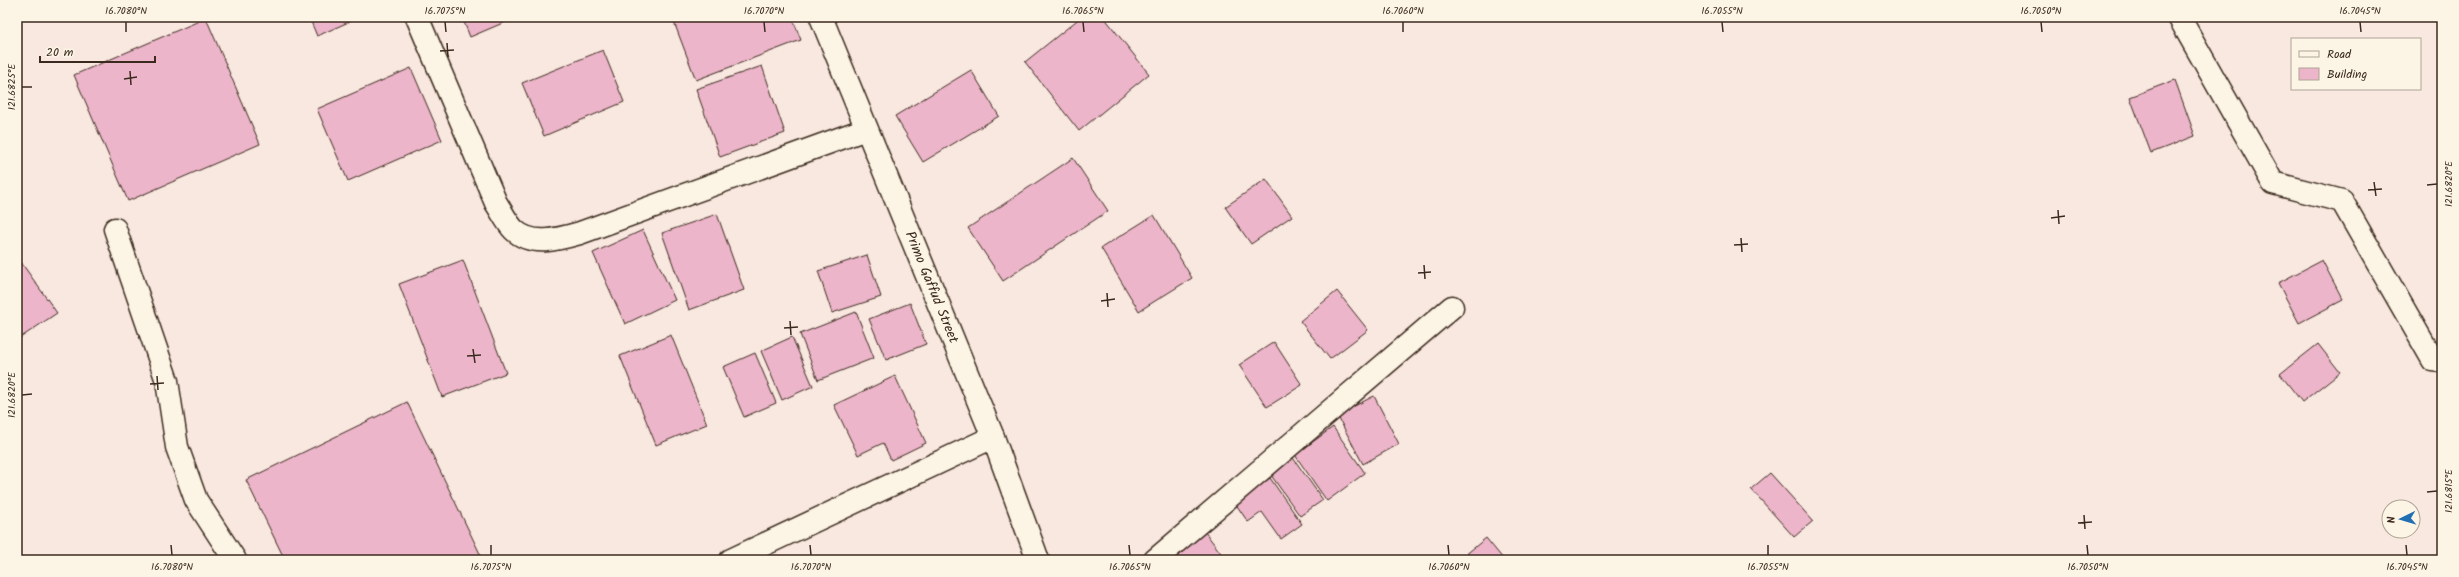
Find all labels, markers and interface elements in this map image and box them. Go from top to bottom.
text: 16.7080°N [105,3,147,19]
text: 16.7075°N [425,3,466,19]
text: 16.7070°N [744,3,784,19]
text: 16.7065°N [1062,3,1104,19]
text: 16.7060°N [1382,3,1424,19]
text: 16.7055°N [1701,3,1743,19]
text: 16.7050°N [2020,3,2062,19]
text: 16.7045°N [2339,3,2381,19]
scale bar [40,38,155,64]
legend [2291,38,2421,90]
text: 20 m [46,43,74,62]
text: Road [2327,45,2352,64]
text: 121.6825°E [4,63,20,110]
text: Building [2327,65,2367,84]
text: 121.6820°E [2441,160,2457,207]
street label: Primo Gaffud Street [899,228,965,347]
text: 121.6820°E [4,371,20,418]
text: 121.6815°E [2441,468,2457,513]
north arrow [2381,499,2421,539]
text: N [2383,515,2401,524]
text: 16.7080°N [151,559,193,575]
text: 16.7075°N [471,559,512,575]
text: 16.7070°N [791,559,831,575]
text: 16.7065°N [1109,559,1151,575]
text: 16.7060°N [1428,559,1470,575]
text: 16.7055°N [1747,559,1789,575]
text: 16.7050°N [2067,559,2109,575]
text: 16.7045°N [2386,559,2428,575]

